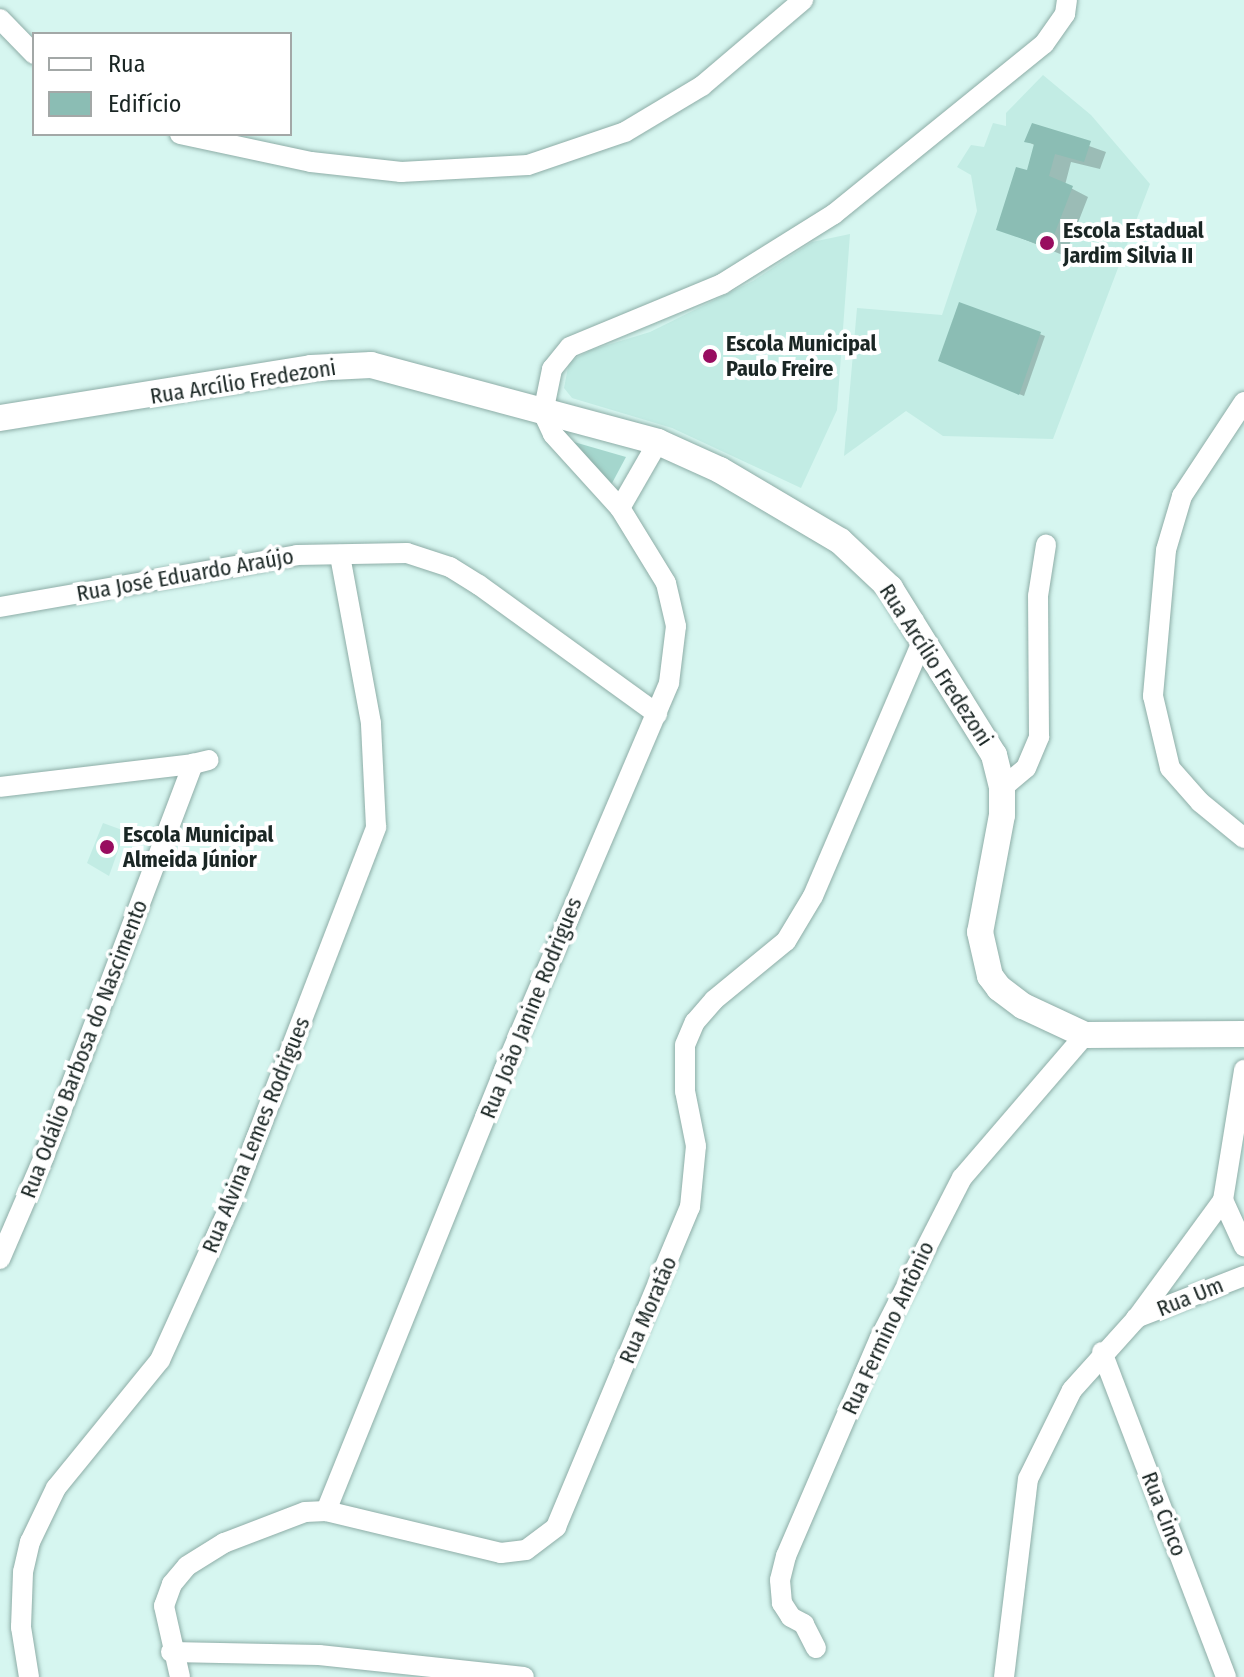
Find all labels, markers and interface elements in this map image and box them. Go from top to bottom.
legend [32,32,292,136]
text: Rua [108,50,145,78]
text: Edifício [108,90,181,118]
place label: Escola Estadual Jardim Silvia II [1063,217,1204,268]
marker: Escola Estadual Jardim Silvia II [1038,234,1056,252]
place label: Escola Municipal Paulo Freire [726,330,877,382]
marker: Escola Municipal Paulo Freire [701,347,719,365]
street label: Rua Arcílio Fredezoni [148,354,338,410]
street label: Rua José Eduardo Araújo [74,543,296,607]
street label: Rua Arcílio Fredezoni [874,579,998,751]
place label: Escola Municipal Almeida Júnior [123,821,274,872]
marker: Escola Municipal Almeida Júnior [98,838,116,856]
street label: Rua João Janine Rodrigues [475,894,587,1122]
street label: Rua Odálio Barbosa do Nascimento [15,896,153,1202]
street label: Rua Alvina Lemes Rodrigues [197,1013,315,1257]
street label: Rua Fermino Antônio [836,1237,940,1419]
street label: Rua Moratão [614,1252,682,1368]
street label: Rua Um [1153,1272,1227,1322]
street label: Rua Cinco [1136,1468,1192,1560]

